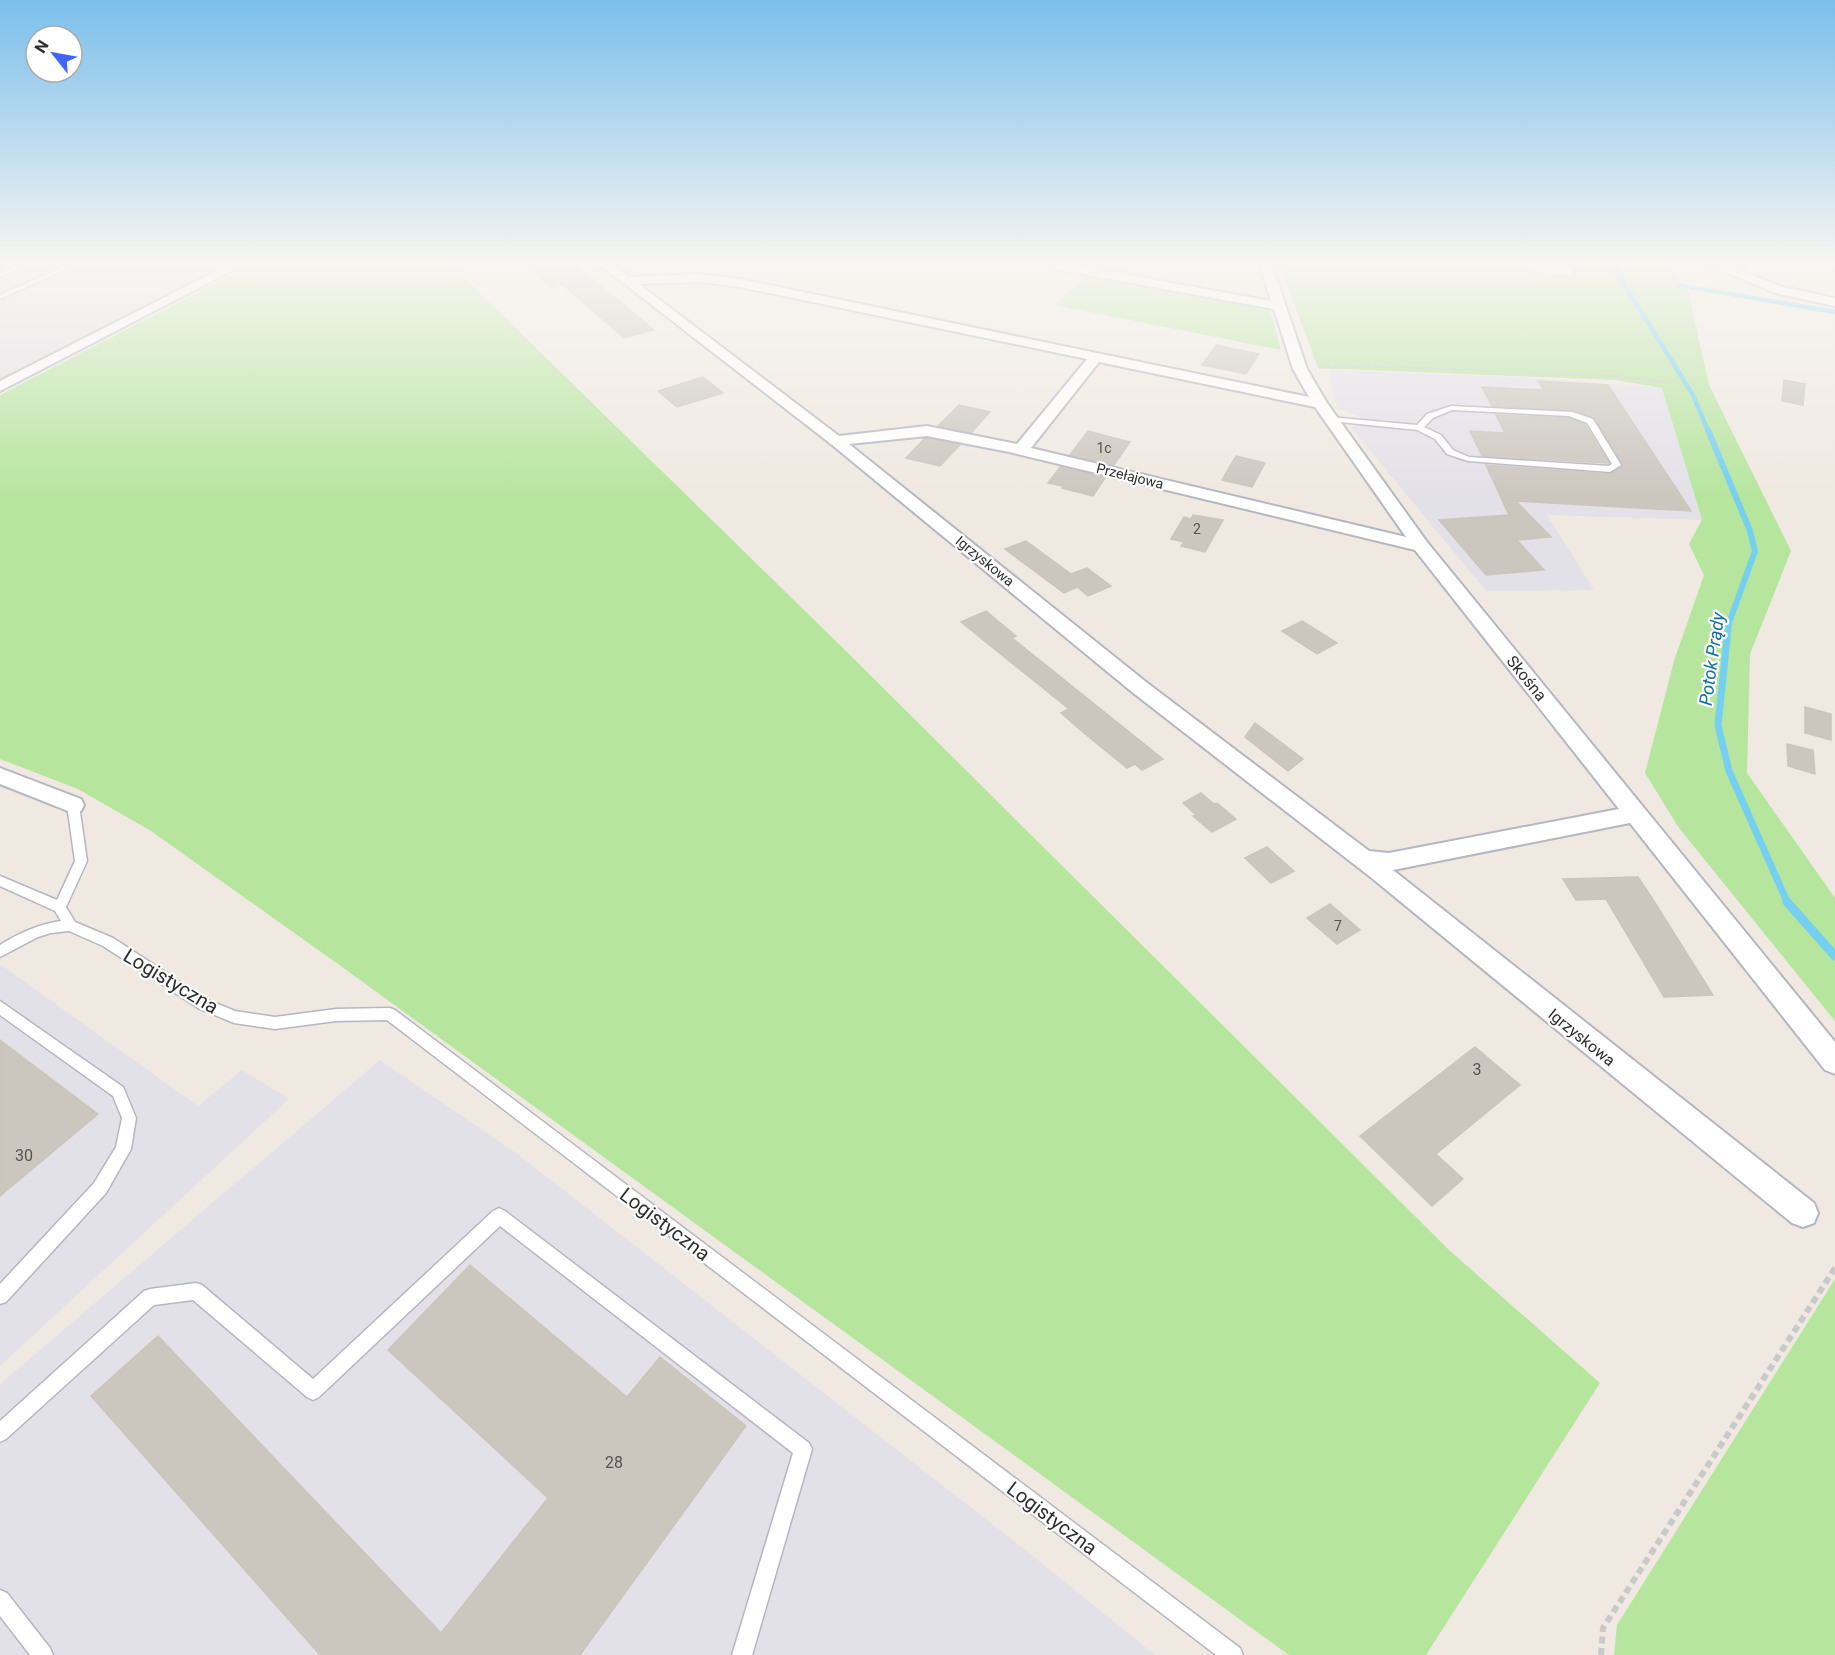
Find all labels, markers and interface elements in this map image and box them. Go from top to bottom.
north arrow [24,24,84,84]
text: N [31,37,53,56]
house number: 1c [1096,440,1112,456]
street label: Przełajowa [1095,460,1165,492]
house number: 2 [1193,521,1201,537]
street label: Igrzyskowa [953,533,1017,589]
water label: Potok Prądy [1695,610,1729,707]
street label: Skośna [1503,652,1551,705]
house number: 7 [1334,918,1342,934]
street label: Logistyczna [119,943,223,1019]
street label: Igrzyskowa [1544,1005,1619,1070]
house number: 3 [1473,1060,1482,1079]
house number: 30 [15,1146,33,1165]
street label: Logistyczna [615,1182,715,1266]
house number: 28 [605,1453,623,1472]
street label: Logistyczna [1002,1476,1102,1560]

